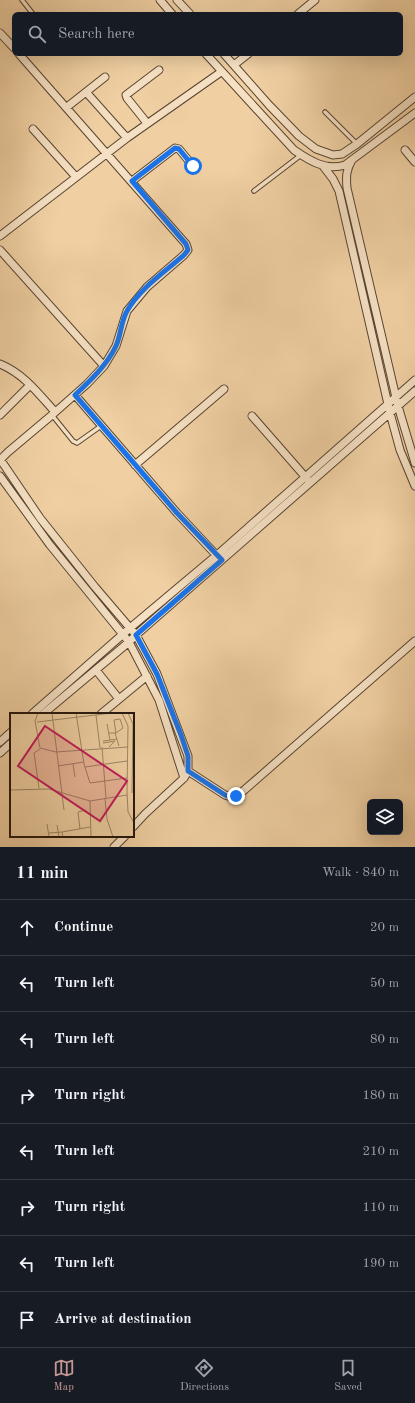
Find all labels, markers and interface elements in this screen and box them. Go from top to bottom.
search box [12,12,403,56]
icon: search [26,23,48,45]
text: Search here [58,27,135,42]
route start [184,157,202,175]
inset map [10,713,134,837]
route end [227,787,245,805]
map controls [367,799,403,835]
button: layers [367,799,403,835]
text: 11 min [16,865,69,882]
text: Walk · 840 m [322,866,399,879]
icon: ahead [16,917,38,939]
text: Continue [54,920,113,935]
text: 20 m [370,921,399,934]
icon: left [16,973,38,995]
text: Turn left [54,976,114,991]
text: 50 m [370,977,399,990]
icon: left [16,1029,38,1051]
text: Turn left [54,1032,114,1047]
text: 80 m [370,1033,399,1046]
icon: right [16,1085,38,1107]
text: Turn right [54,1088,125,1103]
text: 180 m [362,1089,399,1102]
icon: left [16,1141,38,1163]
text: Turn left [54,1144,114,1159]
text: 210 m [362,1145,399,1158]
icon: right [16,1197,38,1219]
text: Turn right [54,1200,125,1215]
text: 110 m [362,1201,399,1214]
icon: left [16,1253,38,1275]
text: Turn left [54,1256,114,1271]
text: 190 m [362,1257,399,1270]
icon: arrive [16,1309,38,1331]
text: Arrive at destination [54,1312,192,1327]
tab: Map [53,1357,75,1395]
tab: Directions [180,1357,229,1395]
tab: Saved [334,1357,362,1395]

